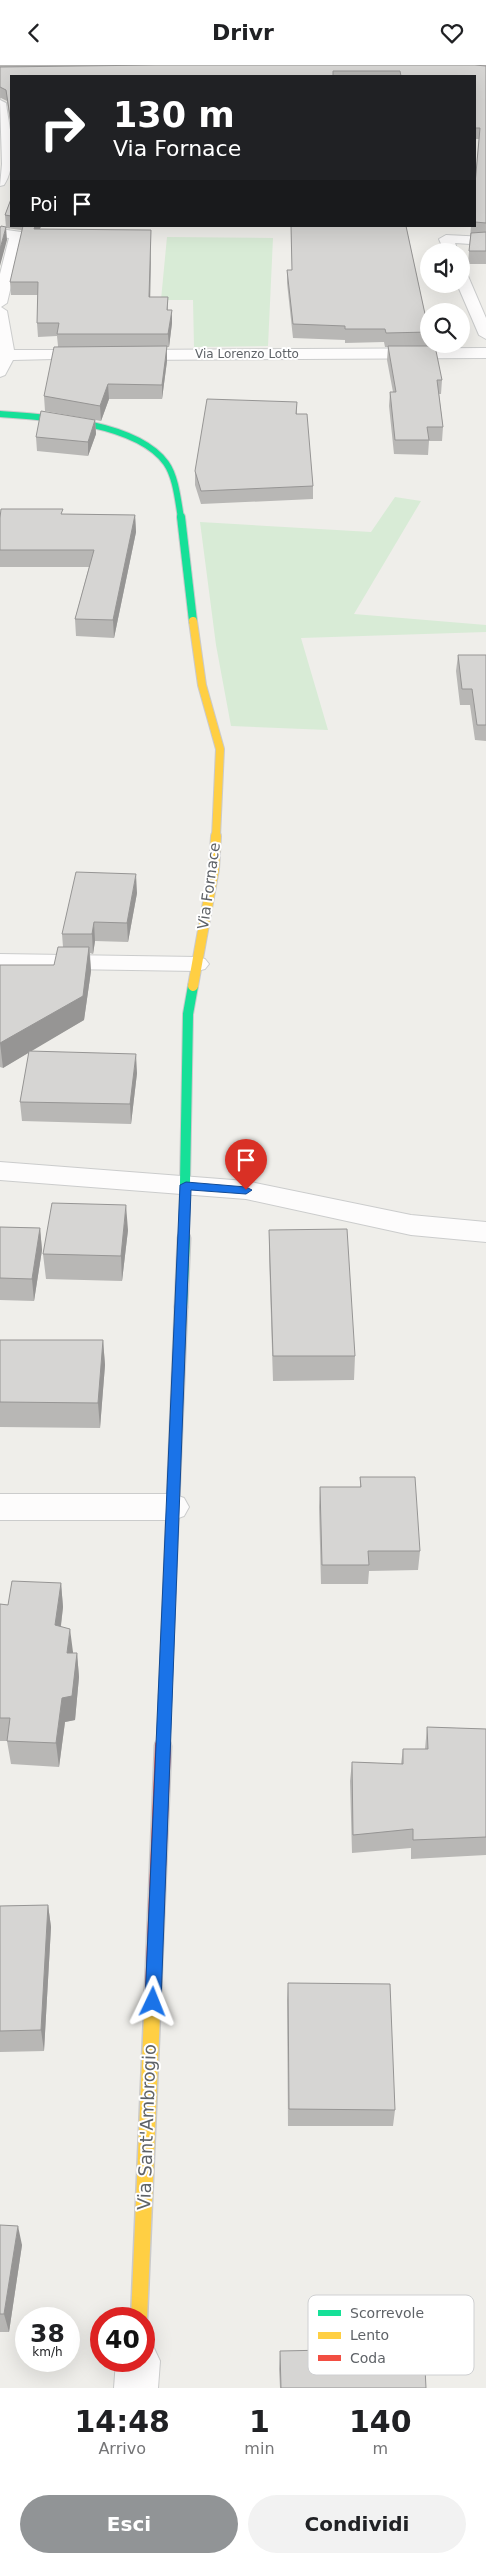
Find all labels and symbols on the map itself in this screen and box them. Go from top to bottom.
street label: Via Lorenzo Lotto [195,347,299,361]
street label: Via Fornace [194,841,224,931]
pin [225,1139,267,1190]
position arrow [126,1975,178,2027]
street label: Via Sant'Ambrogio [133,2044,160,2210]
legend [308,2295,474,2375]
text: Scorrevole [350,2305,424,2321]
speed limit sign: 40 [90,2307,155,2372]
text: Lento [350,2327,389,2343]
text: Coda [350,2350,386,2366]

